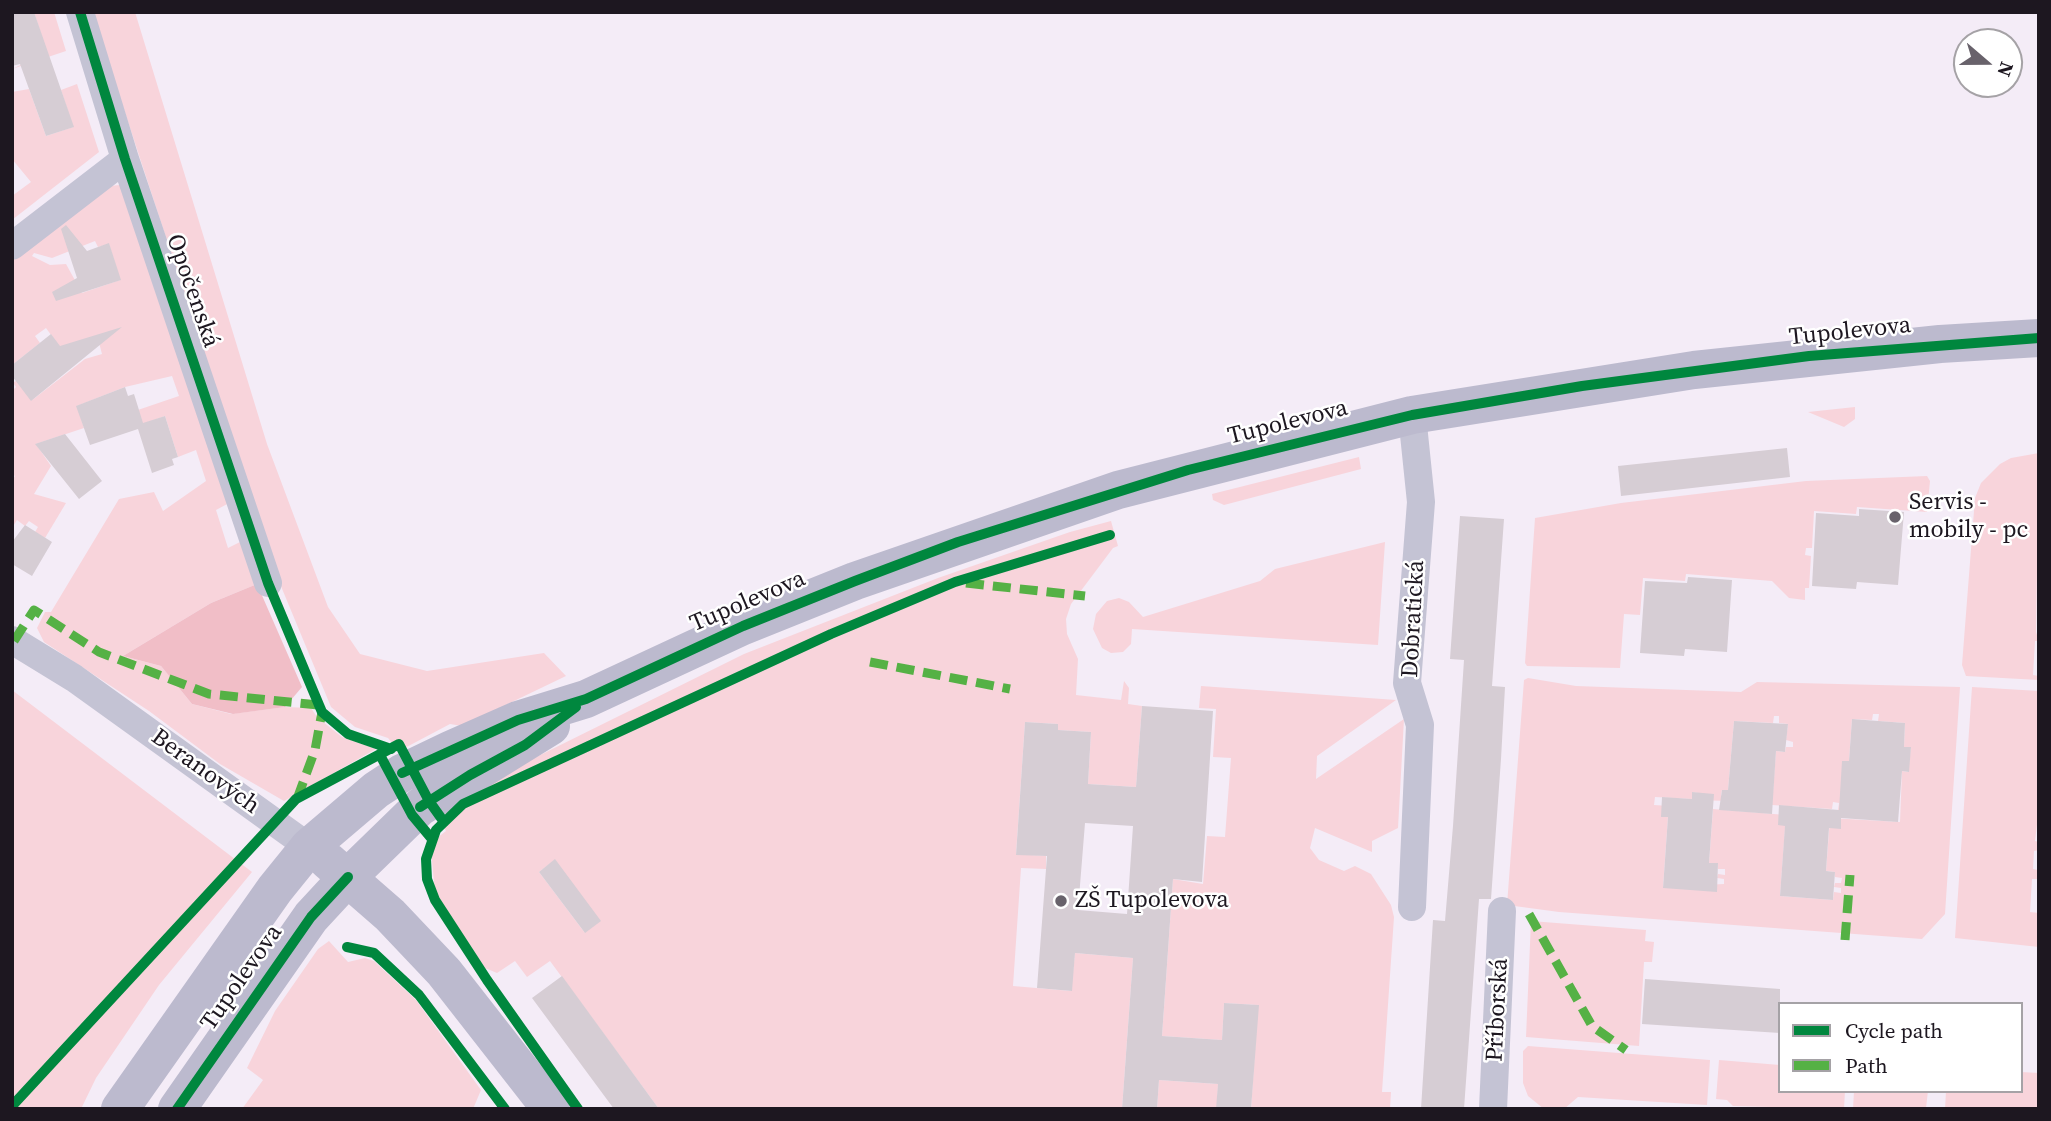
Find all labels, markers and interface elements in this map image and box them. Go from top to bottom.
north arrow [1953,28,2023,98]
text: N [1991,59,2020,80]
street label: Opočenská [159,230,225,352]
street label: Tupolevova [1788,311,1912,353]
street label: Tupolevova [1225,394,1351,452]
place label: Servis - mobily - pc [1909,489,2028,545]
marker: Servis - mobily - pc [1887,509,1903,525]
street label: Dobratická [1397,559,1431,679]
street label: Tupolevova [686,565,810,639]
street label: Beranových [145,723,265,821]
place label: ZŠ Tupolevova [1075,887,1229,915]
marker: ZŠ Tupolevova [1053,893,1069,909]
street label: Tupolevova [195,920,289,1036]
street label: Příborská [1481,957,1515,1063]
legend [1778,1002,2023,1093]
text: Cycle path [1845,1016,1943,1045]
text: Path [1845,1051,1888,1080]

